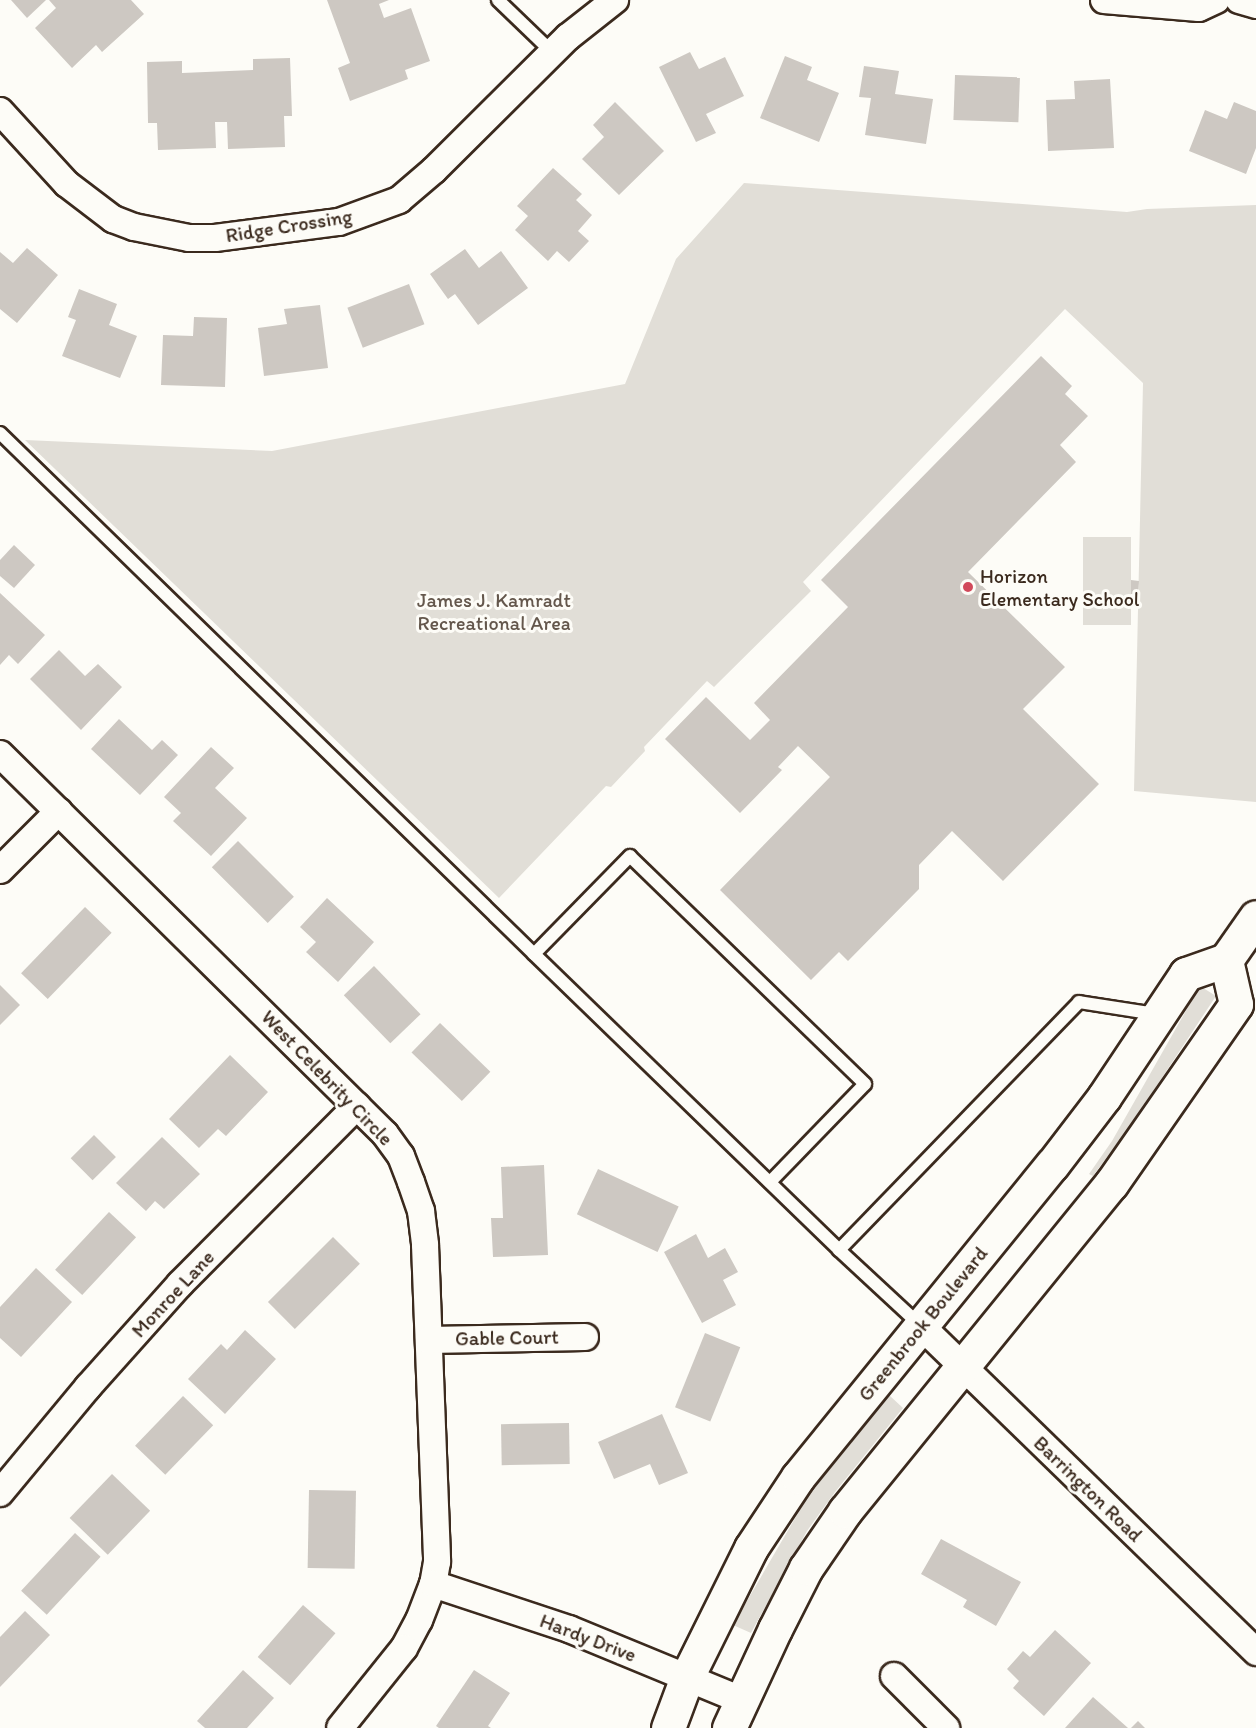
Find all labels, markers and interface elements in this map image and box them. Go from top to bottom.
street label: Ridge Crossing [224,204,354,248]
place label: Horizon Elementary School [980,564,1139,611]
marker: Horizon Elementary School [961,580,975,594]
park label: James J. Kamradt Recreational Area [417,589,571,636]
street label: West Celebrity Circle [256,1005,398,1151]
street label: Greenbrook Boulevard [853,1241,993,1407]
street label: Monroe Lane [127,1245,219,1343]
street label: Gable Court [455,1325,559,1351]
street label: Barrington Road [1029,1431,1147,1547]
street label: Hardy Drive [536,1609,640,1667]

